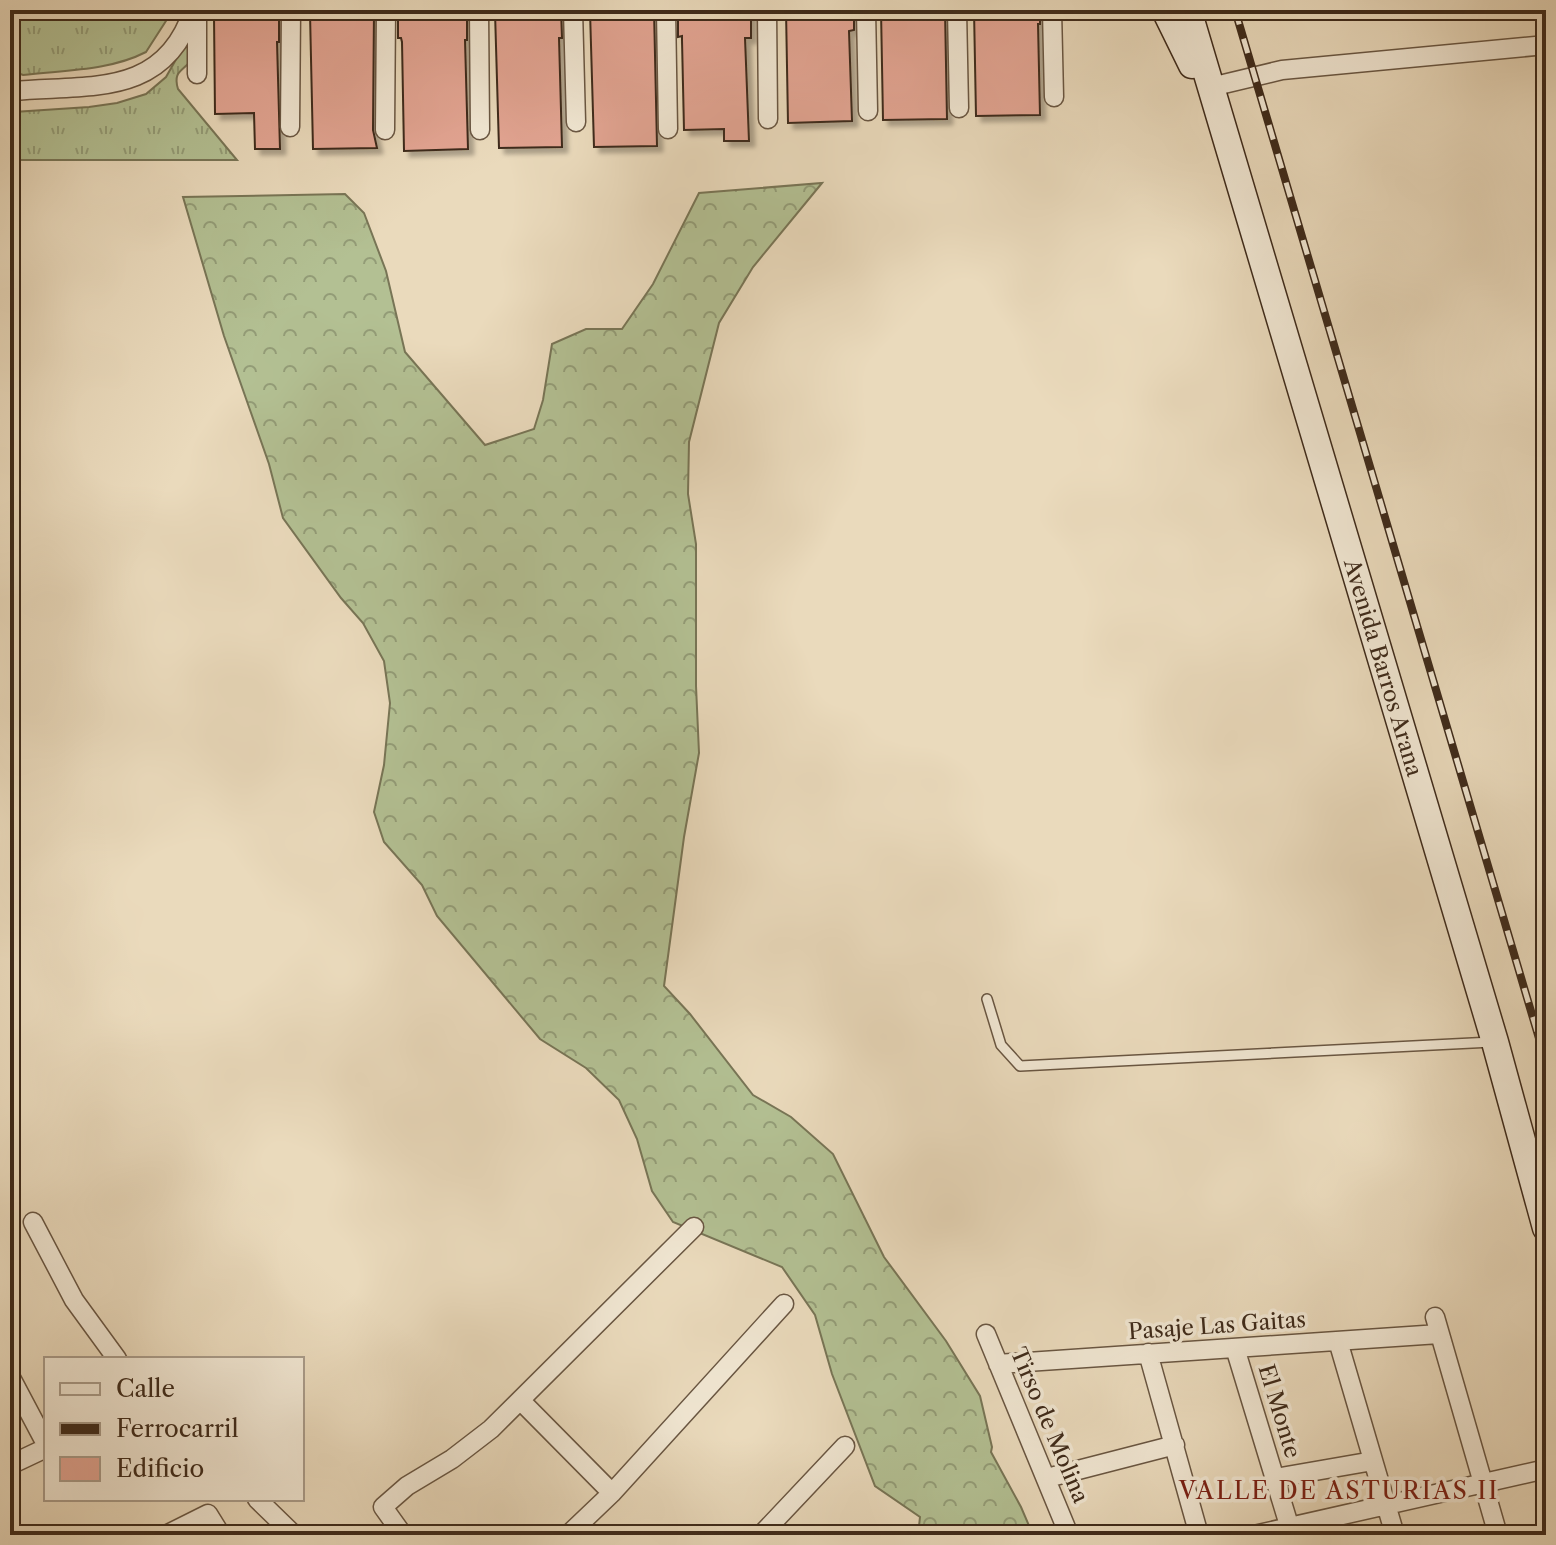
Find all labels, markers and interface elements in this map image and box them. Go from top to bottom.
street label: Avenida Barros Arana [1338,555,1428,780]
street label: Pasaje Las Gaitas [1127,1306,1307,1345]
street label: Tirso de Molina [1005,1343,1095,1507]
legend [44,1357,304,1501]
street label: El Monte [1252,1361,1307,1461]
text: Calle [116,1374,175,1403]
text: Ferrocarril [116,1414,239,1443]
text: Edificio [116,1454,204,1483]
district label: VALLE DE ASTURIAS II [1178,1476,1499,1505]

